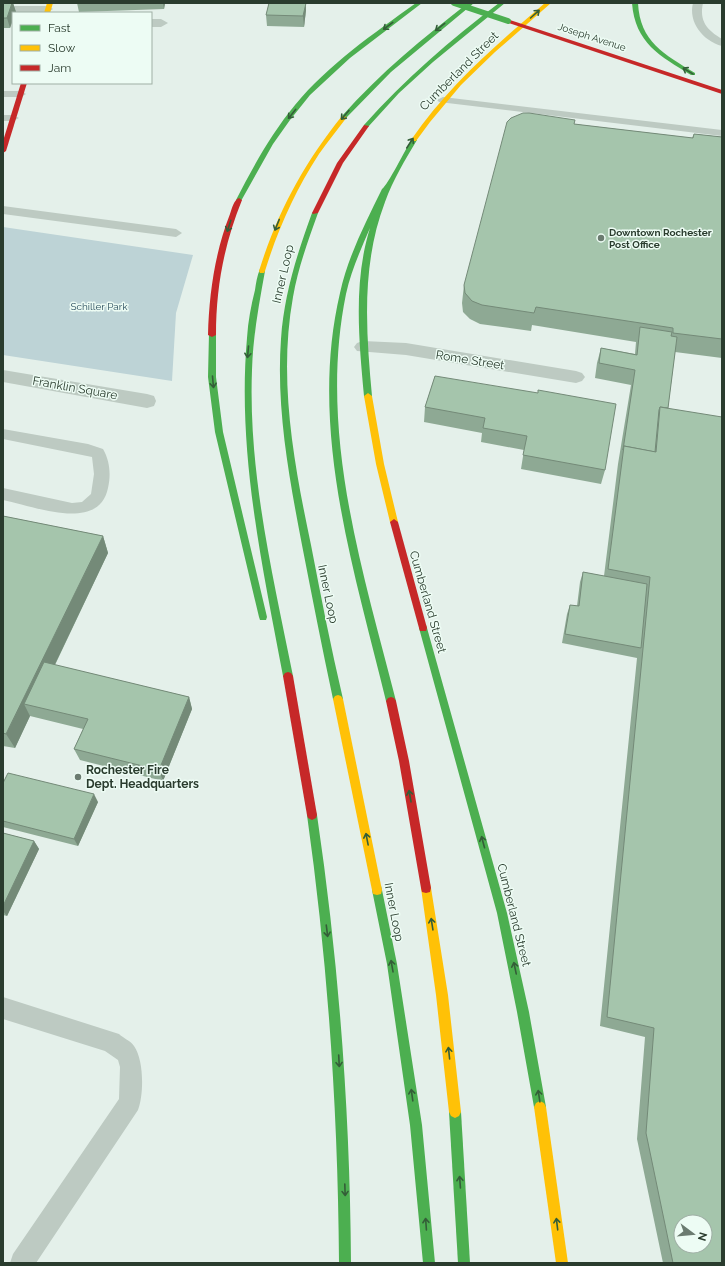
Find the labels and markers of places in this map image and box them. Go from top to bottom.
place label: Downtown Rochester Post Office [609,227,712,250]
marker: Downtown Rochester Post Office [596,233,606,243]
place label: Rochester Fire Dept. Headquarters [86,763,199,791]
marker: Rochester Fire Dept. Headquarters [73,772,83,782]

